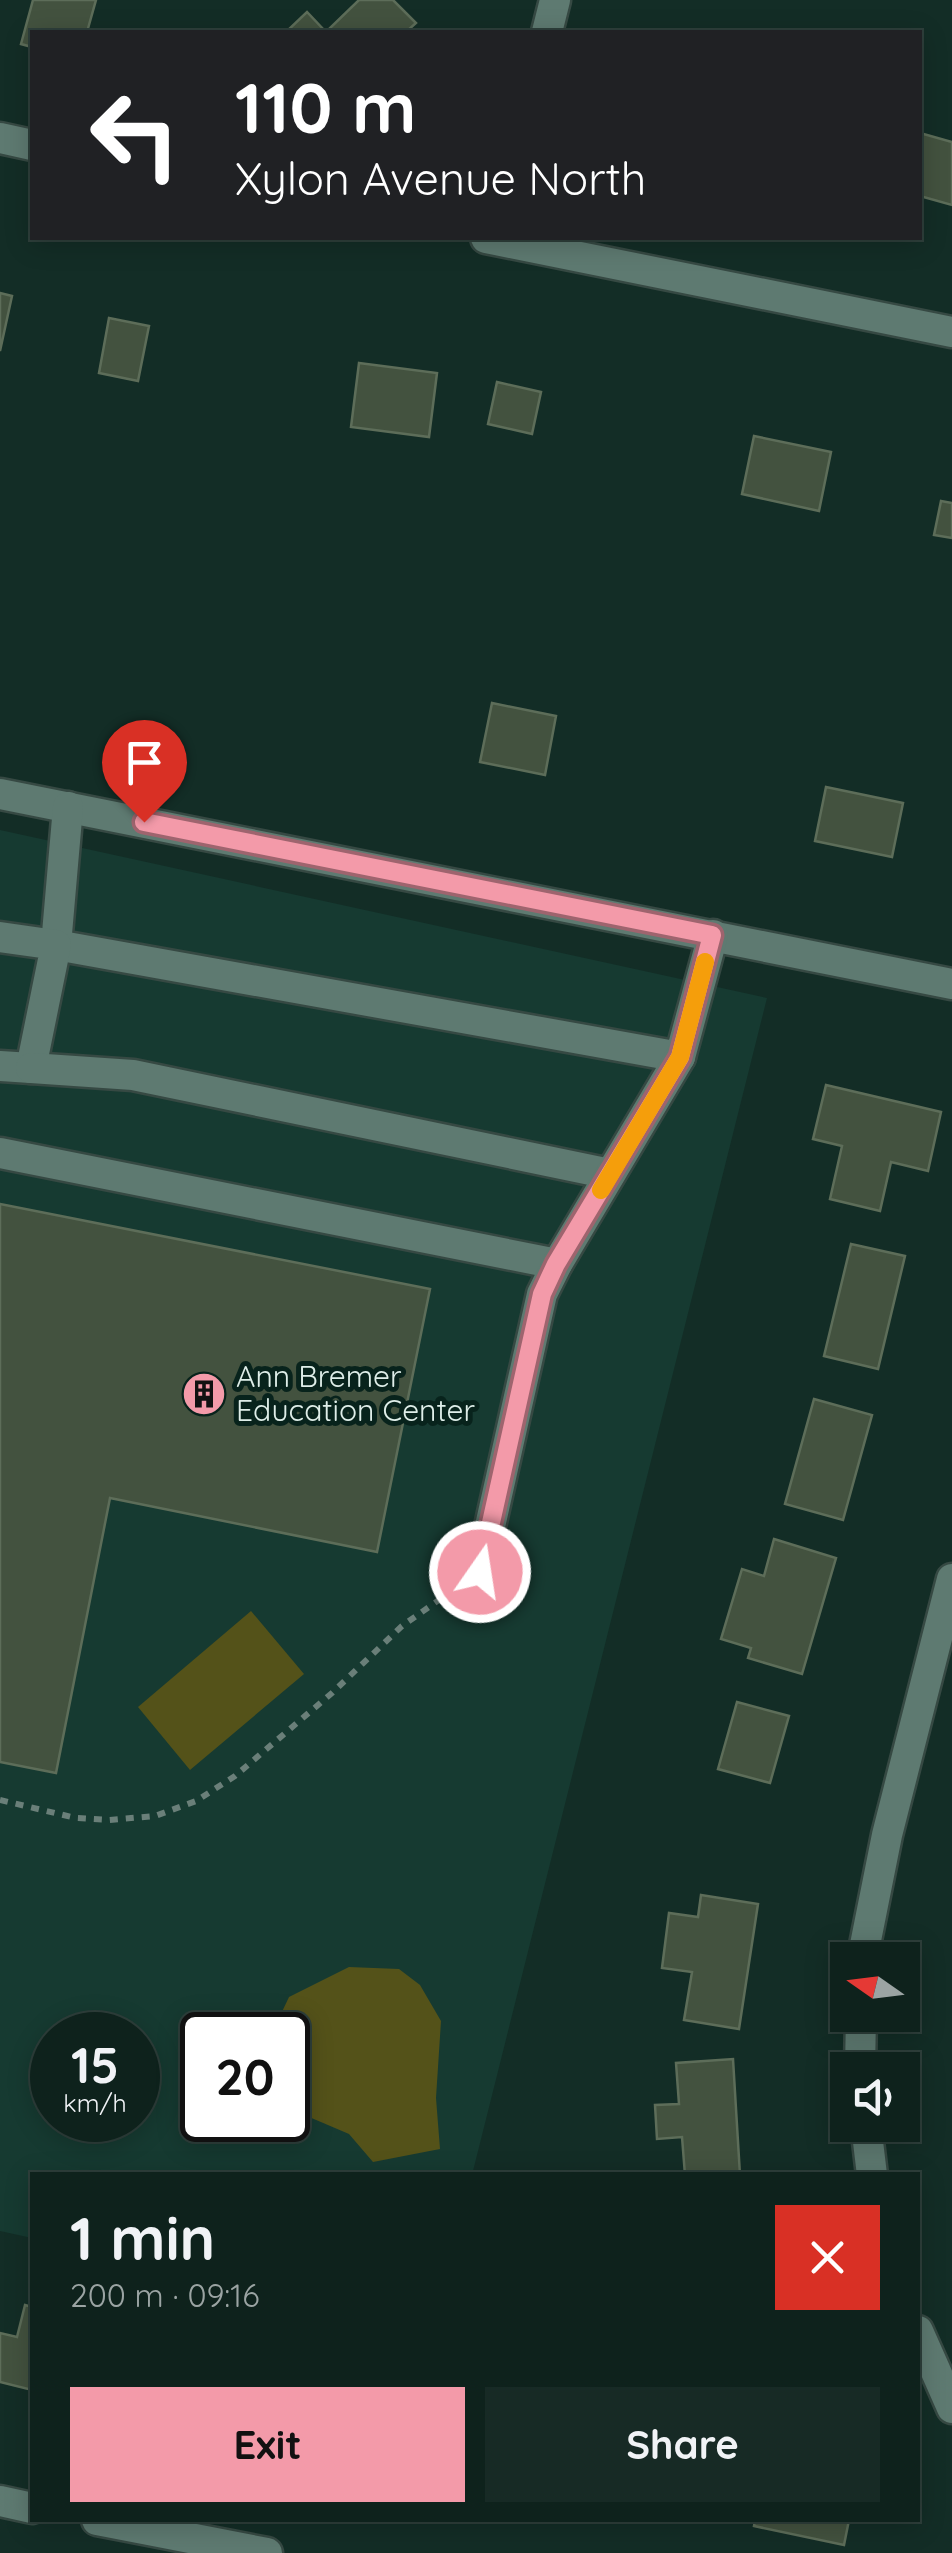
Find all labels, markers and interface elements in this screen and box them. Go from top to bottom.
text: 110 m [235,63,417,151]
icon: left [70,70,200,200]
text: Xylon Avenue North [235,150,646,206]
pin [102,720,187,823]
icon: arrive [117,735,172,790]
place label: Ann Bremer Education Center [236,1357,475,1429]
building icon: Ann Bremer Education Center [181,1371,227,1417]
position arrow [428,1520,532,1624]
north arrow [830,1942,920,2032]
map controls [830,1942,920,2142]
speed limit sign: 20 [180,2012,310,2142]
text: 15 [71,2033,119,2096]
button: sound [830,2052,920,2142]
text: km/h [63,2087,127,2118]
text: 1 min [70,2200,215,2275]
button: close [775,2205,880,2310]
text: 200 m · 09:16 [70,2275,259,2315]
button: Exit [70,2387,465,2502]
button: Share [485,2387,880,2502]

